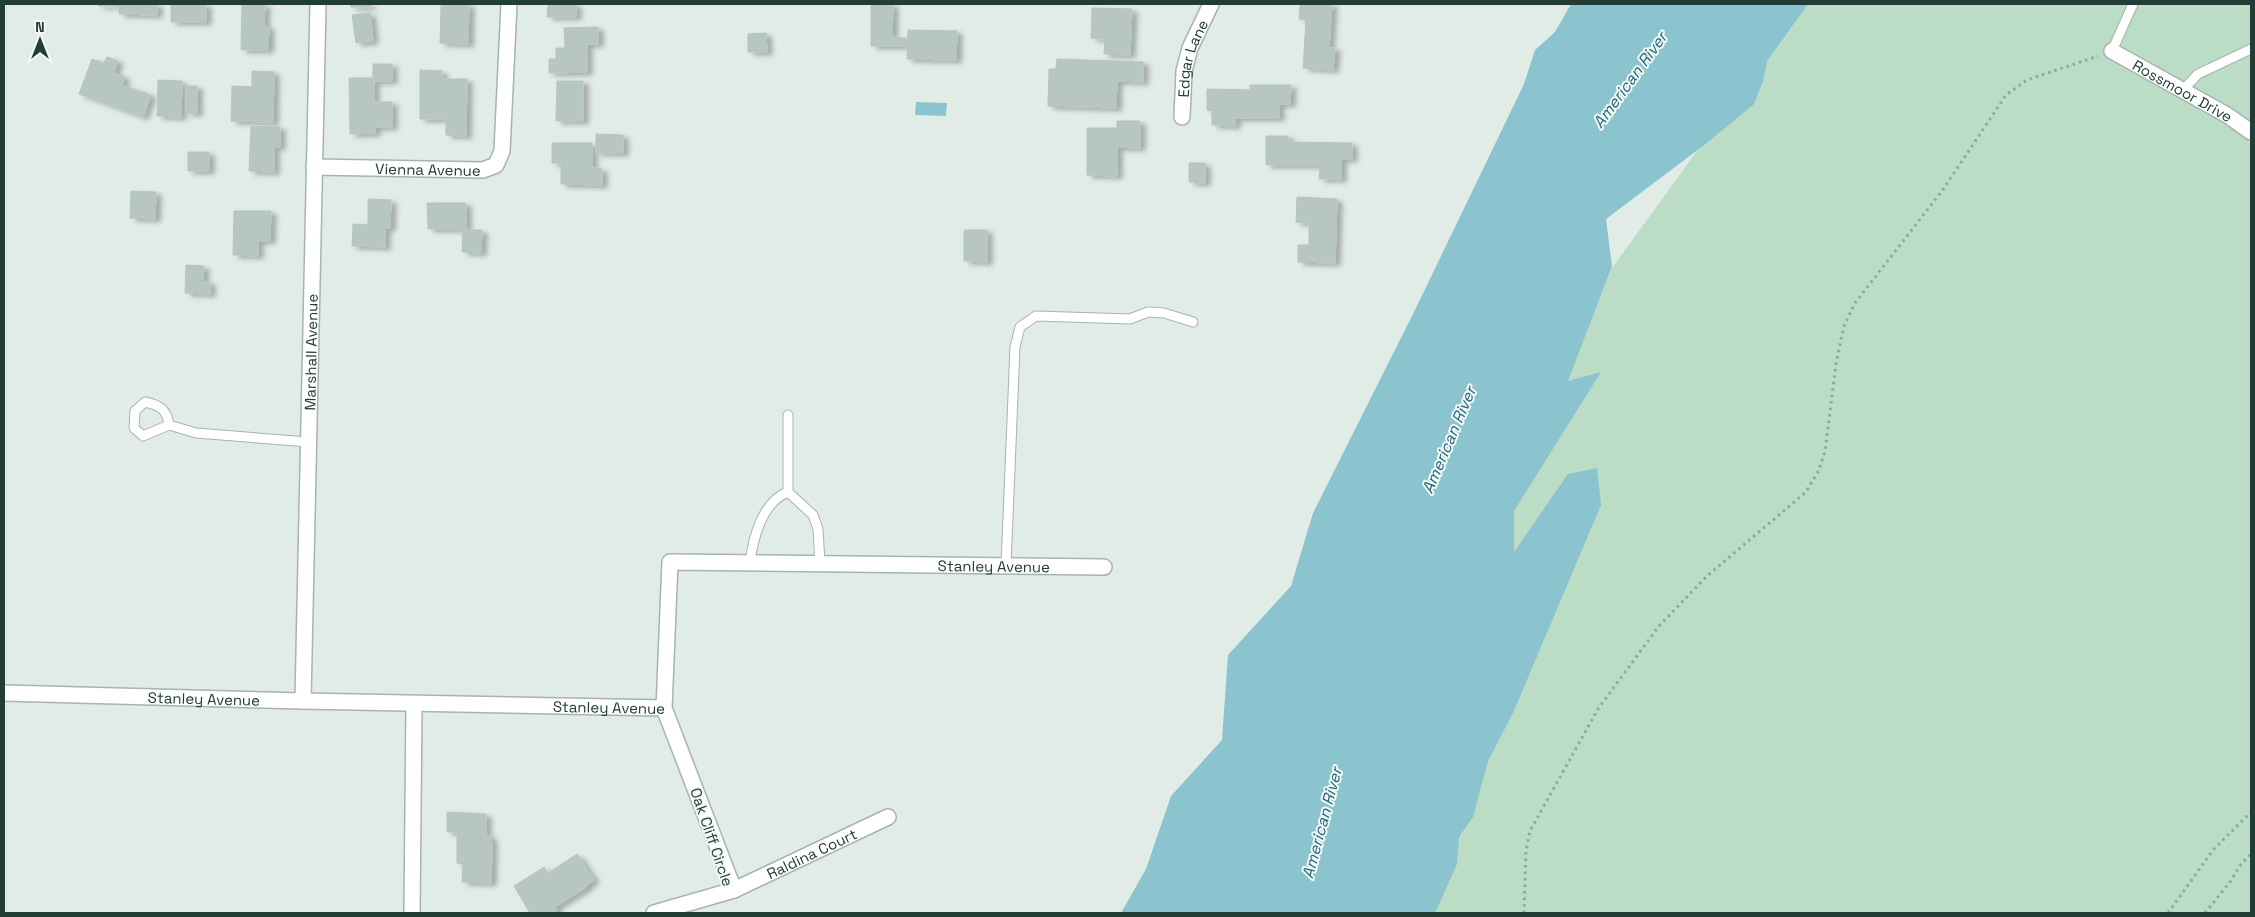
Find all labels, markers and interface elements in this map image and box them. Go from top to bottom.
north arrow [15,15,65,65]
street label: Edgar Lane [1173,16,1212,98]
text: N [35,18,45,36]
water label: American River [1588,26,1673,132]
street label: Rossmoor Drive [2129,55,2237,126]
street label: Vienna Avenue [375,159,481,179]
street label: Marshall Avenue [300,293,321,411]
water label: American River [1417,382,1482,496]
street label: Stanley Avenue [938,556,1050,576]
street label: Stanley Avenue [148,687,260,709]
street label: Stanley Avenue [553,696,665,718]
water label: American River [1297,763,1347,881]
street label: Oak Cliff Circle [686,785,738,889]
street label: Raldina Court [763,824,860,883]

